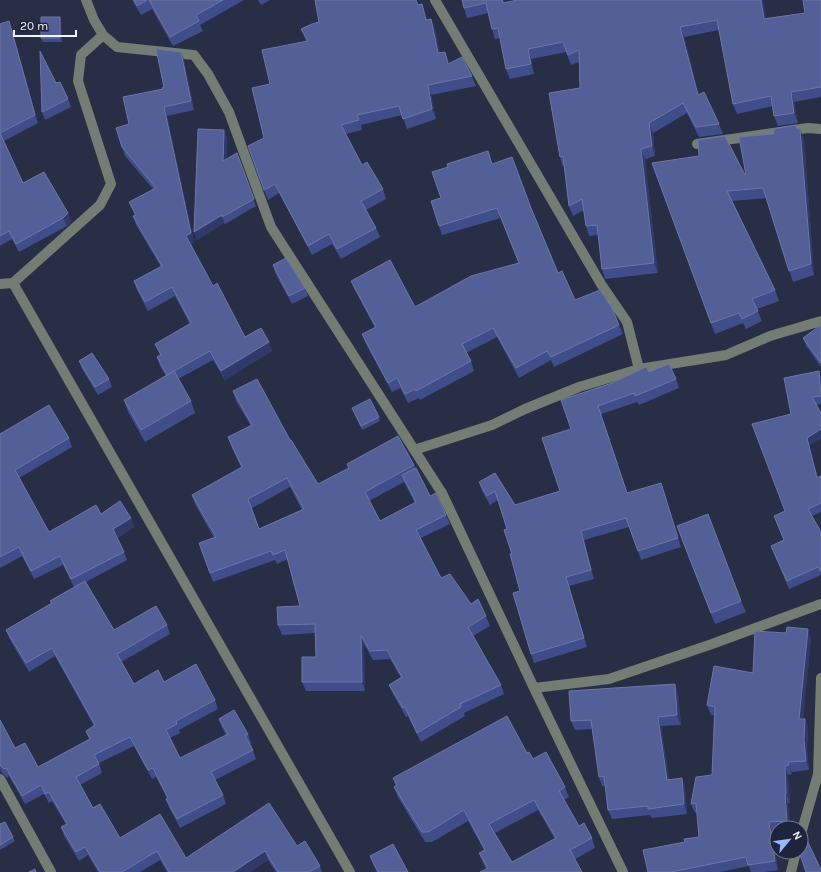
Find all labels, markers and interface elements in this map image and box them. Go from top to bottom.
scale bar [14,12,76,38]
text: 20 m [20,19,48,33]
north arrow [769,820,809,860]
text: N [790,829,805,842]

